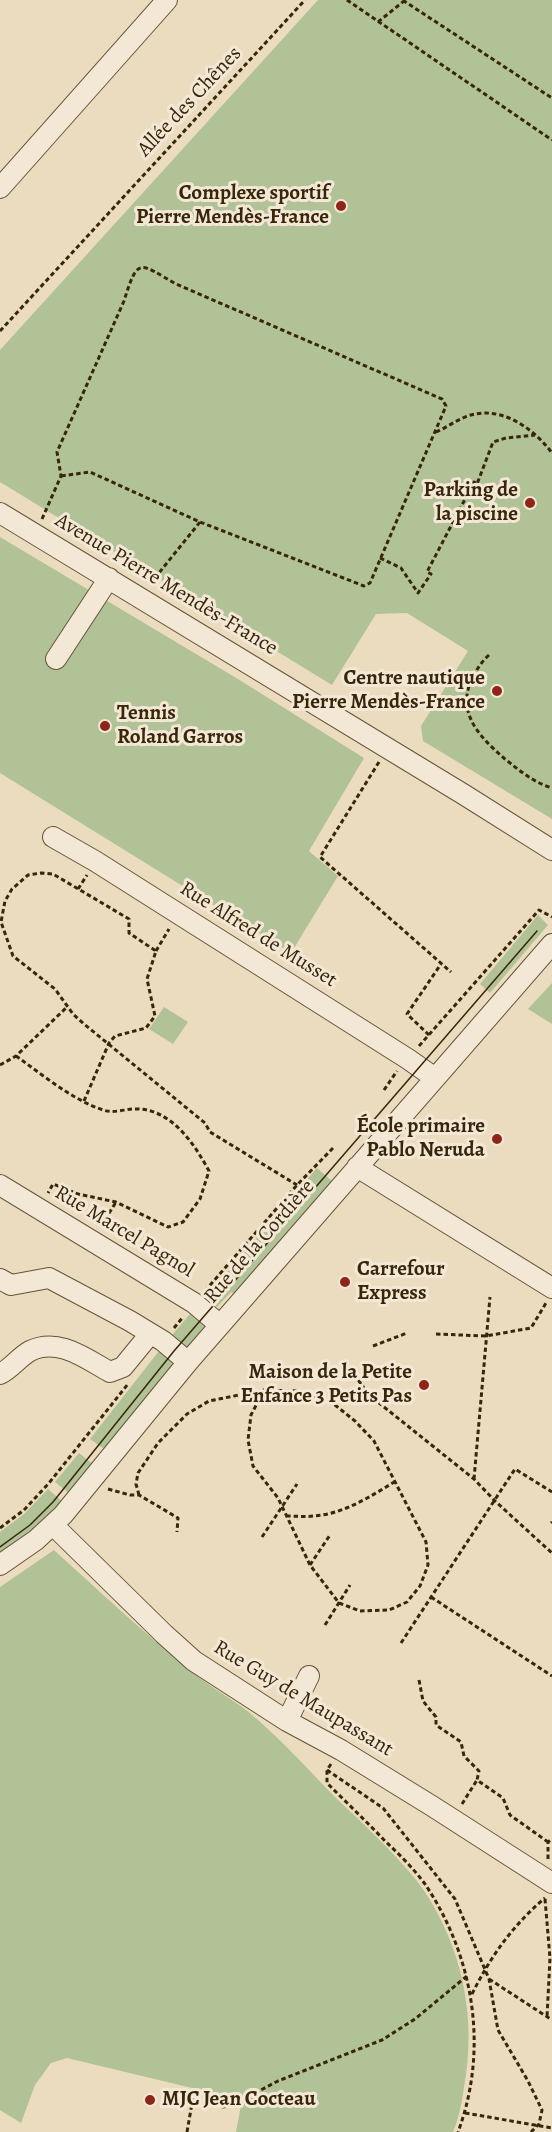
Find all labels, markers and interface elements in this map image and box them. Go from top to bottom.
street label: Allée des Chênes [133,42,247,162]
place label: Complexe sportif Pierre Mendès-France [136,181,329,231]
marker: Complexe sportif Pierre Mendès-France [334,199,348,213]
place label: Parking de la piscine [424,478,518,528]
marker: Parking de la piscine [523,496,537,510]
street label: Avenue Pierre Mendès-France [50,509,282,661]
place label: Centre nautique Pierre Mendès-France [292,666,485,716]
marker: Centre nautique Pierre Mendès-France [490,684,504,698]
place label: Tennis Roland Garros [117,701,243,751]
marker: Tennis Roland Garros [98,719,112,733]
street label: Rue Alfred de Musset [175,876,341,994]
place label: École primaire Pablo Neruda [356,1114,485,1164]
marker: École primaire Pablo Neruda [490,1132,504,1146]
street label: Rue de la Cordière [199,1175,321,1309]
street label: Rue Marcel Pagnol [50,1180,198,1284]
place label: Carrefour Express [357,1257,445,1307]
marker: Carrefour Express [338,1275,352,1289]
place label: Maison de la Petite Enfance 3 Petits Pas [241,1360,412,1410]
marker: Maison de la Petite Enfance 3 Petits Pas [417,1378,431,1392]
street label: Rue Guy de Maupassant [209,1635,397,1763]
place label: MJC Jean Cocteau [162,2087,316,2113]
marker: MJC Jean Cocteau [143,2093,157,2107]

